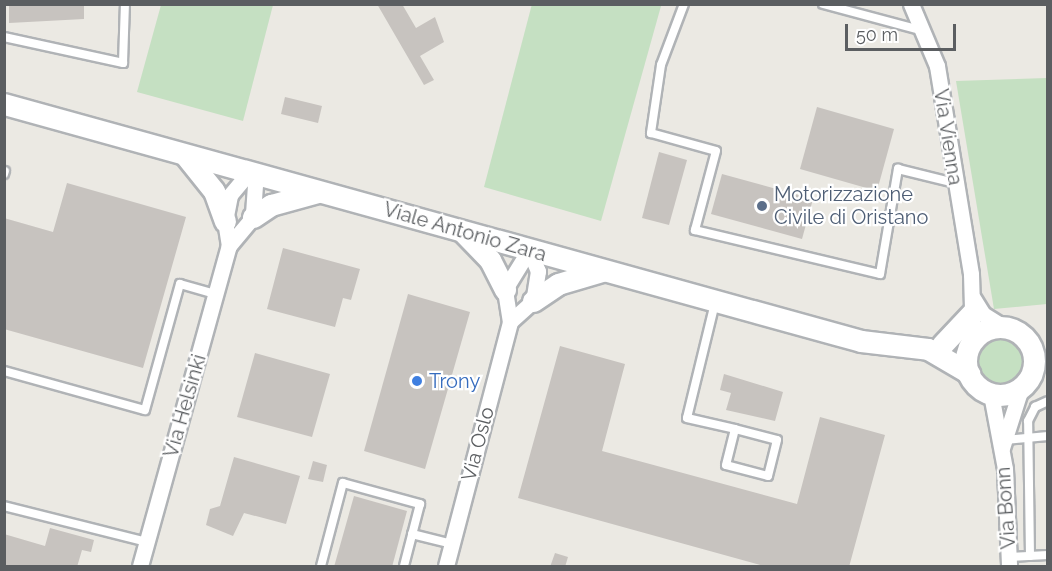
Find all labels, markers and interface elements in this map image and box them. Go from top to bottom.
scale bar [848,12,959,50]
text: 50 m [856,24,898,45]
street label: Via Vienna [928,87,968,187]
place label: Motorizzazione Civile di Oristano [774,183,928,230]
street label: Viale Antonio Zara [380,197,550,267]
marker: Motorizzazione Civile di Oristano [755,199,769,213]
street label: Via Helsinki [159,352,211,460]
place label: Trony [429,369,480,393]
marker: Trony [410,374,424,388]
street label: Via Oslo [457,404,499,484]
street label: Via Bonn [991,466,1021,550]

